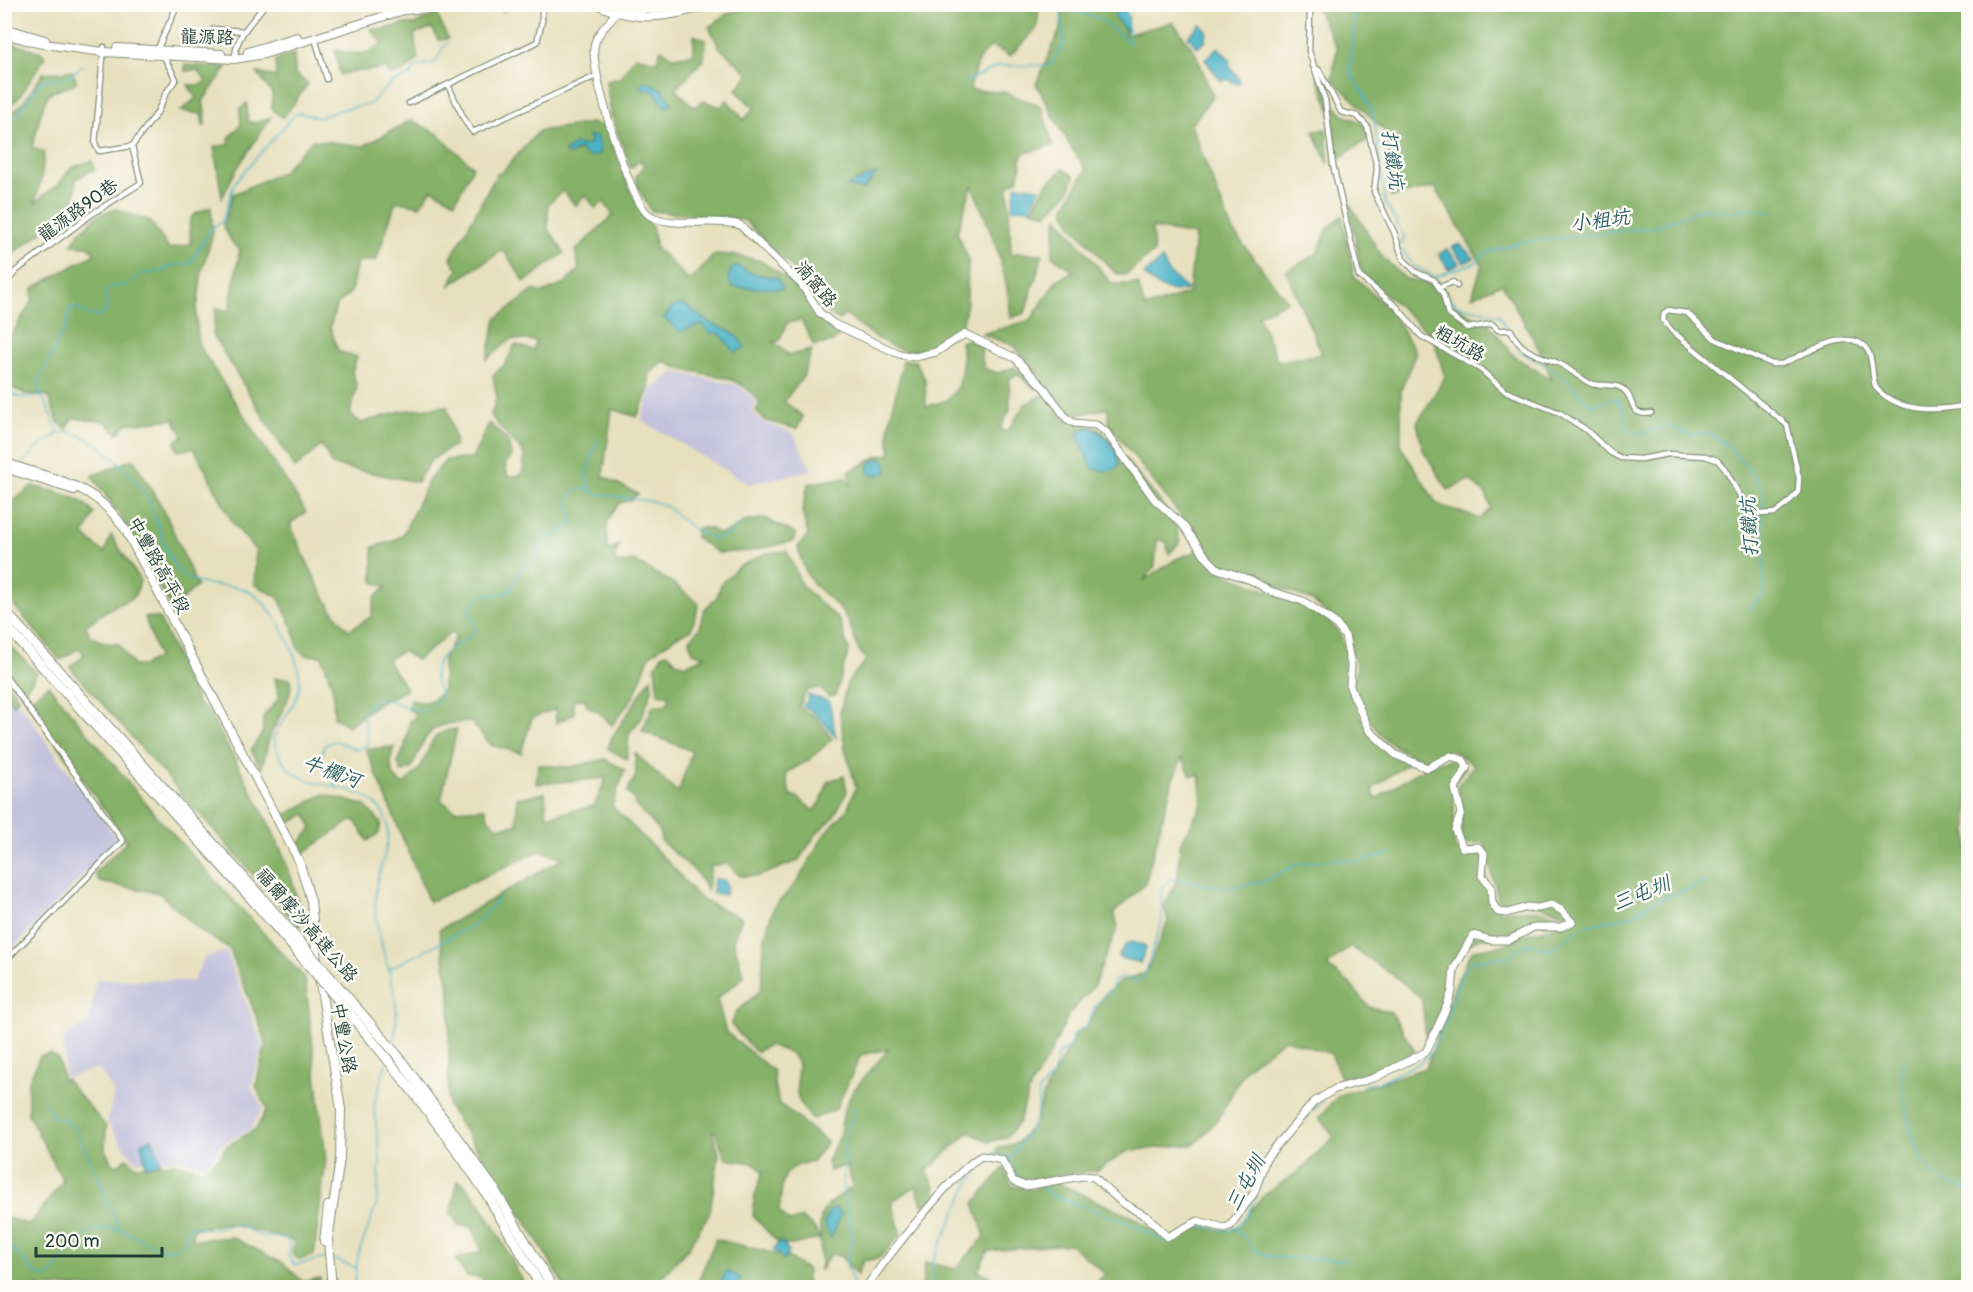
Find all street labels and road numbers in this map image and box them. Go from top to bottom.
street label: 龍源路 [180,26,234,49]
street label: 龍源路90巷 [34,174,123,247]
street label: 湳窩路 [789,256,842,312]
street label: 粗坑路 [1431,320,1489,367]
street label: 中豐路高平段 [122,512,195,618]
street label: 福爾摩沙高速公路 [251,863,363,987]
street label: 中豐公路 [326,1001,361,1076]

